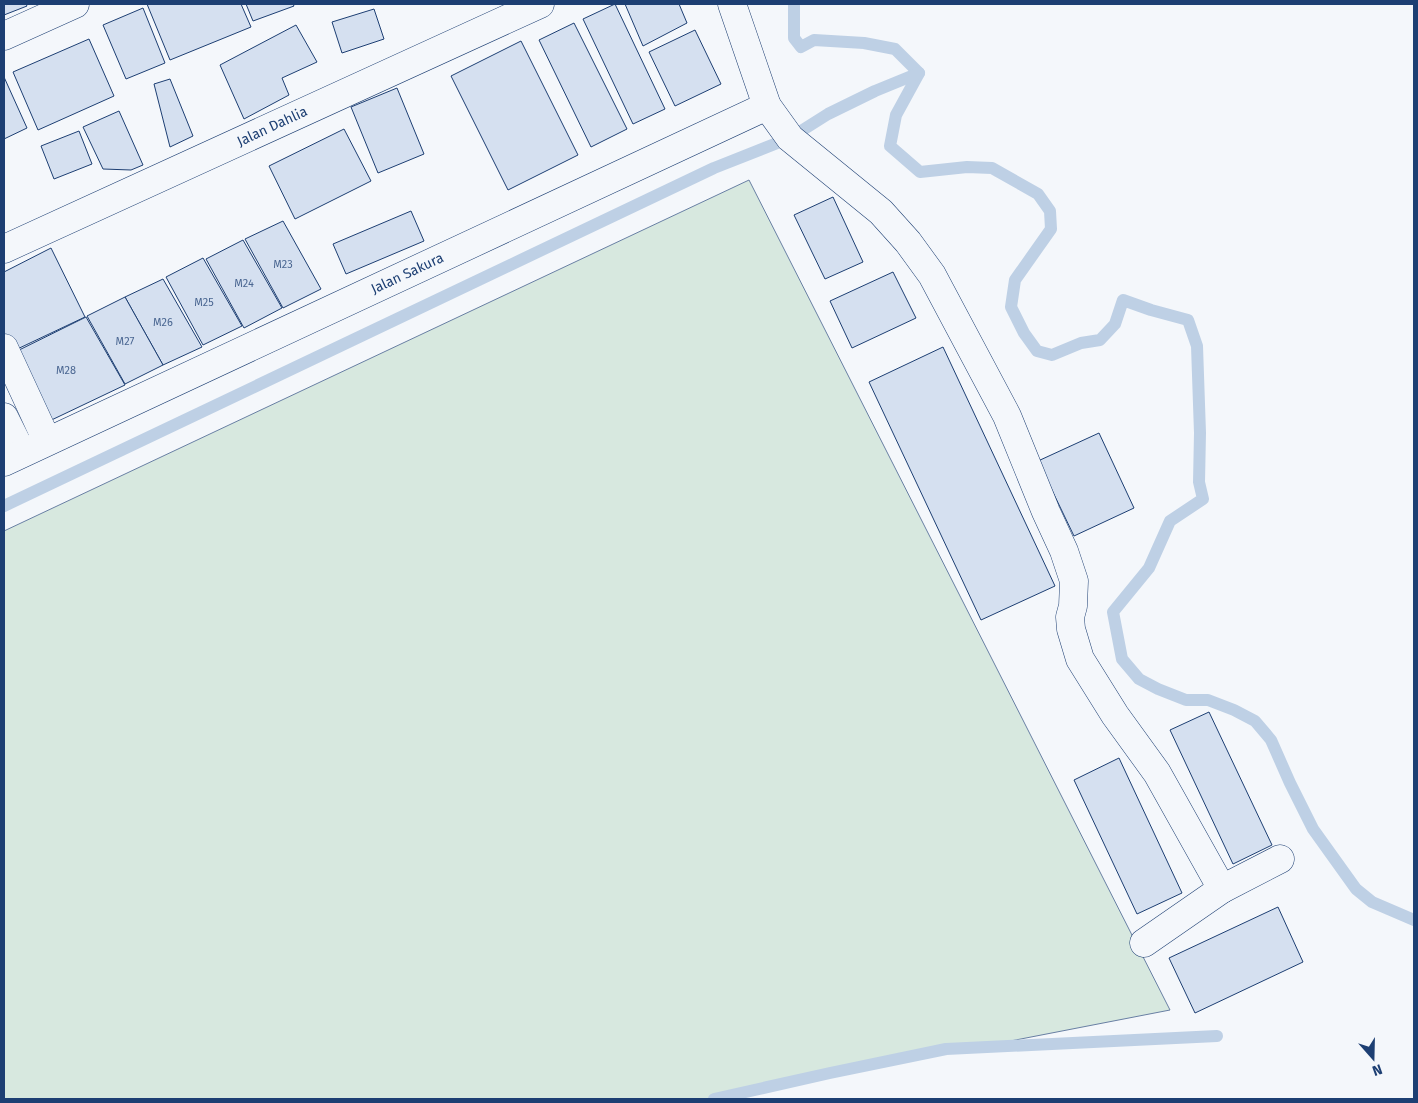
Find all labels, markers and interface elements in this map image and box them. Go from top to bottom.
street label: Jalan Dahlia [234,103,310,150]
street label: Jalan Sakura [368,249,446,298]
house number: M23 [273,258,293,271]
house number: M24 [234,277,254,290]
house number: M25 [194,296,214,309]
house number: M26 [153,316,173,329]
house number: M27 [116,335,135,348]
house number: M28 [56,364,76,377]
north arrow [1348,1033,1398,1083]
text: N [1370,1060,1385,1079]

